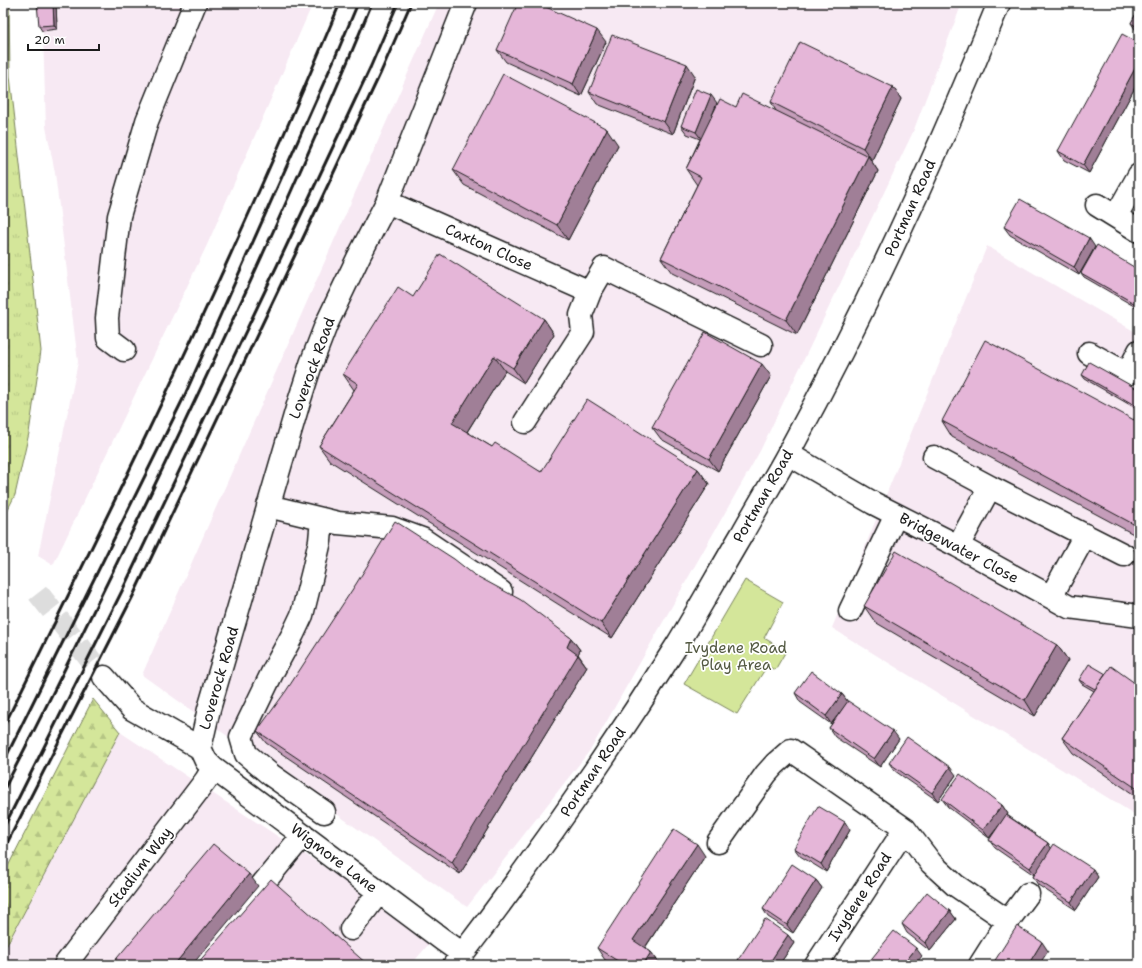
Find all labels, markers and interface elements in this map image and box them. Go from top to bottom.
scale bar [28,26,99,52]
text: 20 m [34,32,65,48]
street label: Portman Road [880,156,941,260]
street label: Caxton Close [442,219,536,275]
street label: Loverock Road [284,314,340,422]
street label: Portman Road [728,445,798,546]
street label: Bridgewater Close [896,508,1022,588]
street label: Loverock Road [195,623,243,732]
park label: Ivydene Road Play Area [685,638,788,675]
street label: Portman Road [556,723,631,821]
street label: Wigmore Lane [286,819,382,897]
street label: Stadium Way [103,823,177,911]
street label: Ivydene Road [824,848,896,945]

